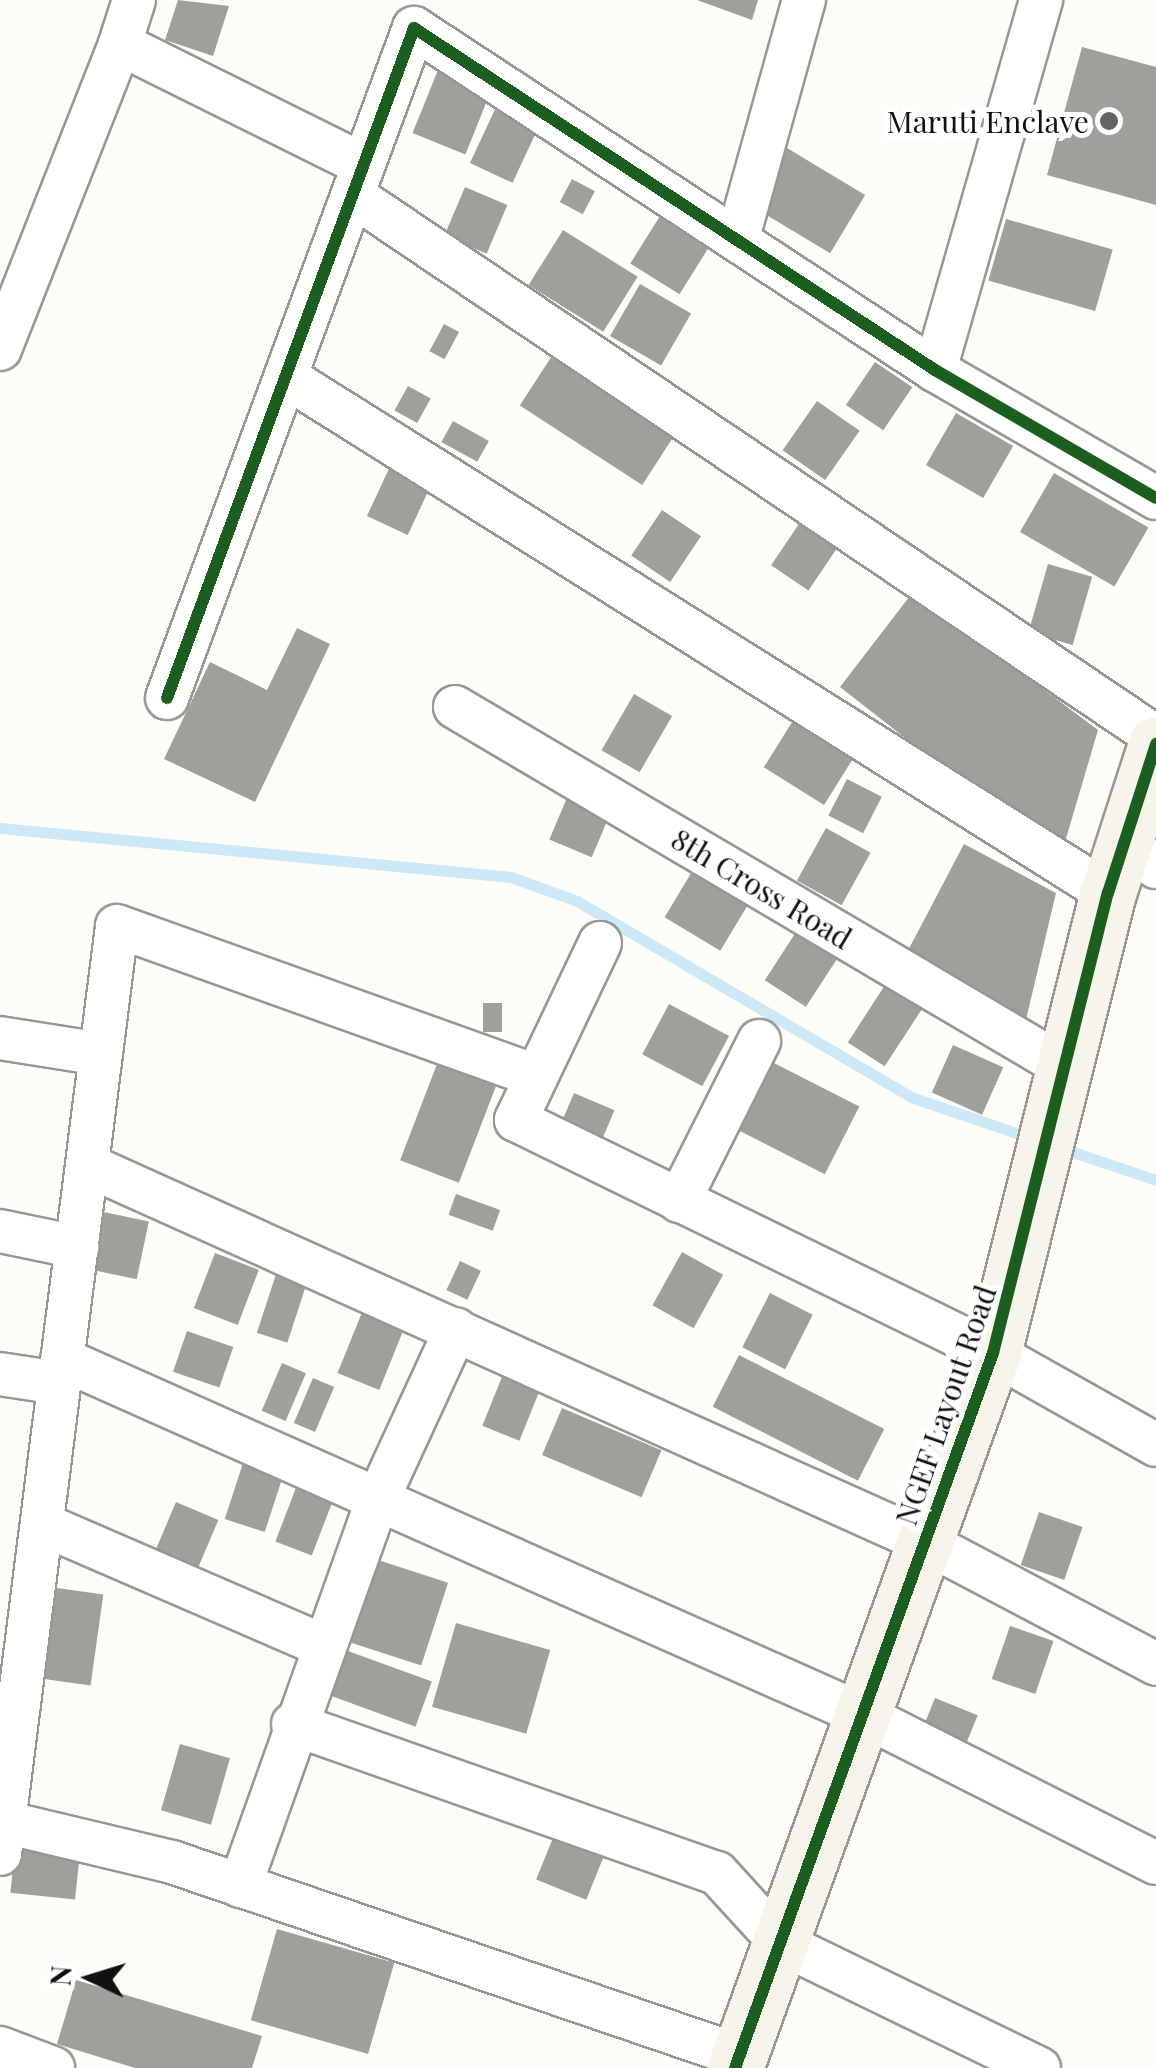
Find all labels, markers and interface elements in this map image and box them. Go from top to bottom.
place label: Maruti Enclave [887,103,1089,139]
marker: Maruti Enclave [1098,110,1120,132]
street label: 8th Cross Road [665,820,859,956]
street label: NGEF Layout Road [887,1280,1003,1530]
north arrow [40,1928,140,2028]
text: N [40,1964,79,1987]

